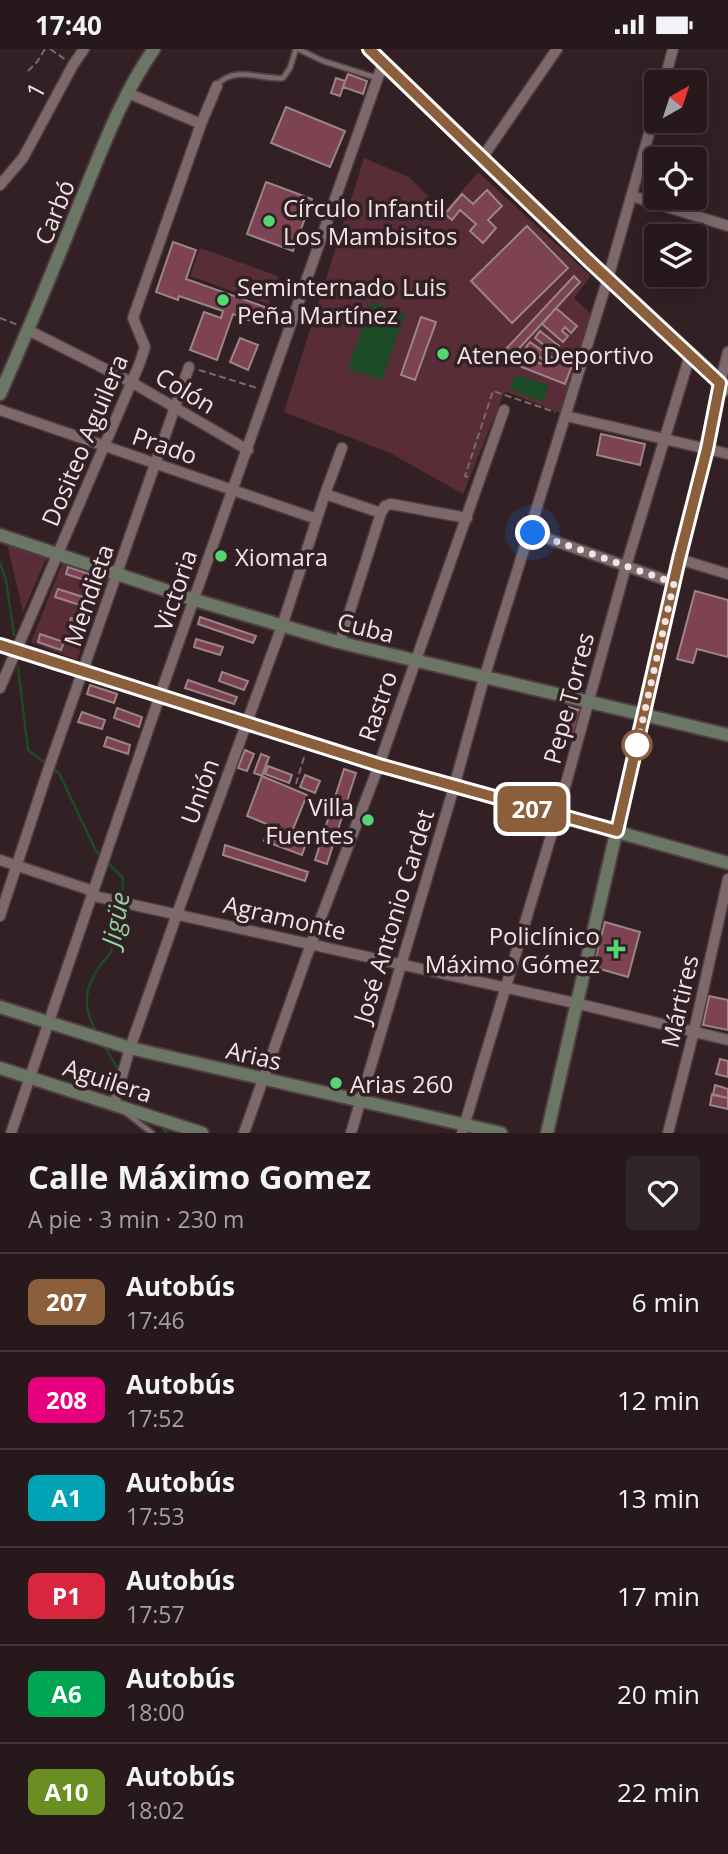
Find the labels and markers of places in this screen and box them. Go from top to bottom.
place label: Círculo Infantil Los Mambisitos [283,191,457,252]
marker: Círculo Infantil Los Mambisitos [261,213,277,229]
place label: Seminternado Luis Peña Martínez [237,270,447,331]
marker: Seminternado Luis Peña Martínez [215,292,231,308]
place label: Ateneo Deportivo [457,338,654,371]
marker: Ateneo Deportivo [435,346,451,362]
place label: Xiomara [235,540,328,573]
marker: Xiomara [213,548,229,564]
unlabelled marker [622,730,652,760]
place label: Villa Fuentes [265,790,354,851]
marker: Villa Fuentes [360,812,376,828]
place label: Policlínico Máximo Gómez [425,919,600,980]
marker: Policlínico Máximo Gómez [606,939,626,959]
place label: Arias 260 [350,1067,453,1100]
marker: Arias 260 [328,1075,344,1091]

